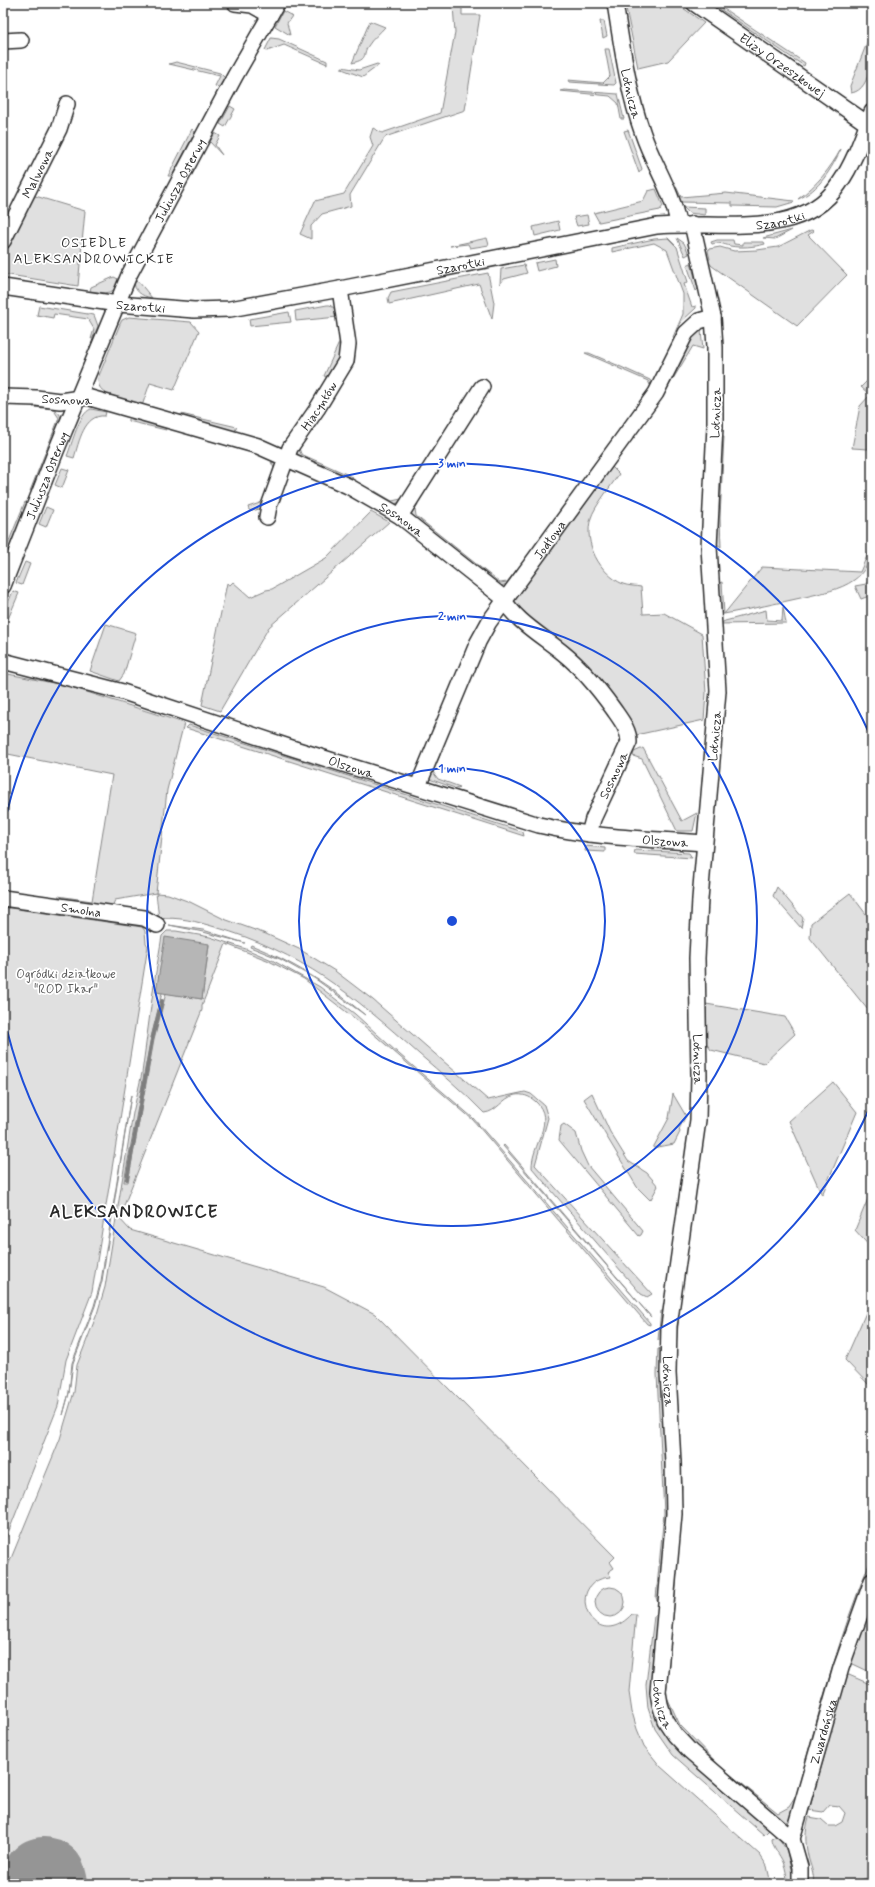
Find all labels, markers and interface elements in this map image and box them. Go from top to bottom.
street label: Elizy Orzeszkowej [735,30,828,102]
street label: Lotnicza [616,67,645,121]
street label: Juliusza Osterwy [151,136,210,226]
street label: Malwowa [19,146,58,201]
street label: Szarotki [755,207,808,234]
district label: OSIEDLE ALEKSANDROWICKIE [14,234,174,268]
street label: Szarotki [435,253,486,280]
street label: Szarotki [115,297,166,318]
street label: Hiacyntów [298,378,342,434]
street label: Lotnicza [707,387,726,439]
street label: Sosnowa [41,391,93,410]
street label: Juliusza Osterwy [23,429,73,522]
text: 3 min [438,456,466,472]
street label: Sosnowa [376,499,427,542]
street label: Jodłowa [530,517,570,563]
text: 2 min [438,609,466,625]
street label: Lotnicza [705,710,726,762]
street label: Sosnowa [596,749,633,802]
street label: Olszowa [326,753,376,783]
text: 1 min [438,761,466,777]
street label: Olszowa [641,832,689,852]
street label: Smolna [60,899,102,922]
centre of rings [445,914,459,928]
park label: Ogródki działkowe "ROD Ikar" [16,966,116,998]
street label: Lotnicza [688,1034,706,1085]
district label: ALEKSANDROWICE [50,1201,218,1223]
street label: Lotnicza [658,1356,677,1407]
street label: Lotnicza [648,1678,676,1733]
street label: Zwardońska [807,1696,842,1767]

